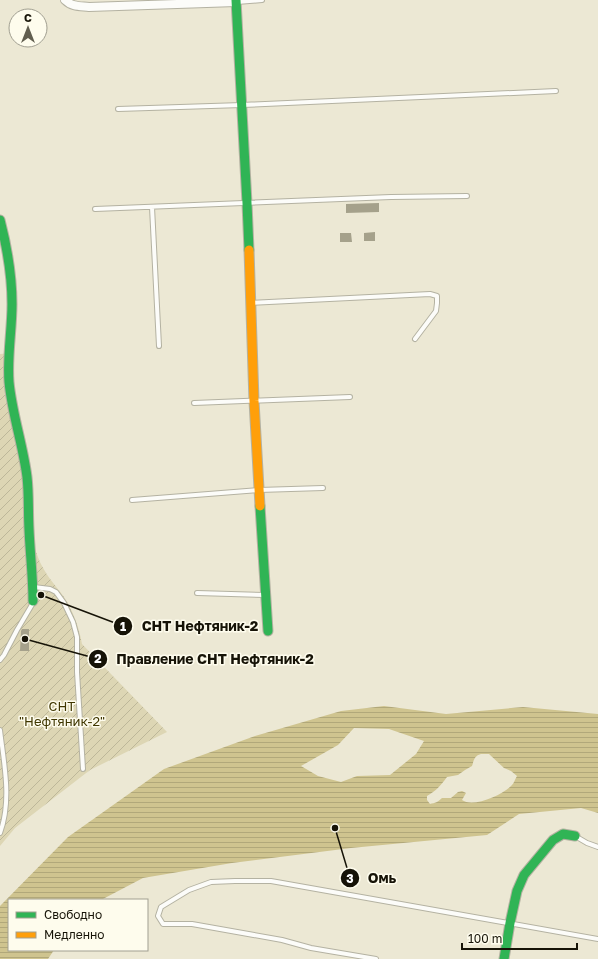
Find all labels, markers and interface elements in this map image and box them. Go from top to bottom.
north arrow [8,8,48,48]
text: С [24,11,32,24]
callout: СНТ Нефтяник-2 [113,613,266,639]
text: СНТ Нефтяник-2 [142,617,259,634]
text: 1 [120,619,126,634]
callout: Правление СНТ Нефтяник-2 [88,646,321,672]
text: Правление СНТ Нефтяник-2 [116,650,314,667]
text: 2 [94,651,102,666]
park label: СНТ "Нефтяник-2" [19,698,105,729]
callout: Омь [340,865,404,891]
text: Омь [368,869,397,886]
text: 3 [346,871,354,886]
legend [8,899,148,951]
text: Свободно [44,907,102,922]
scale bar [462,925,577,951]
text: Медленно [44,927,104,942]
text: 100 m [468,931,502,946]

